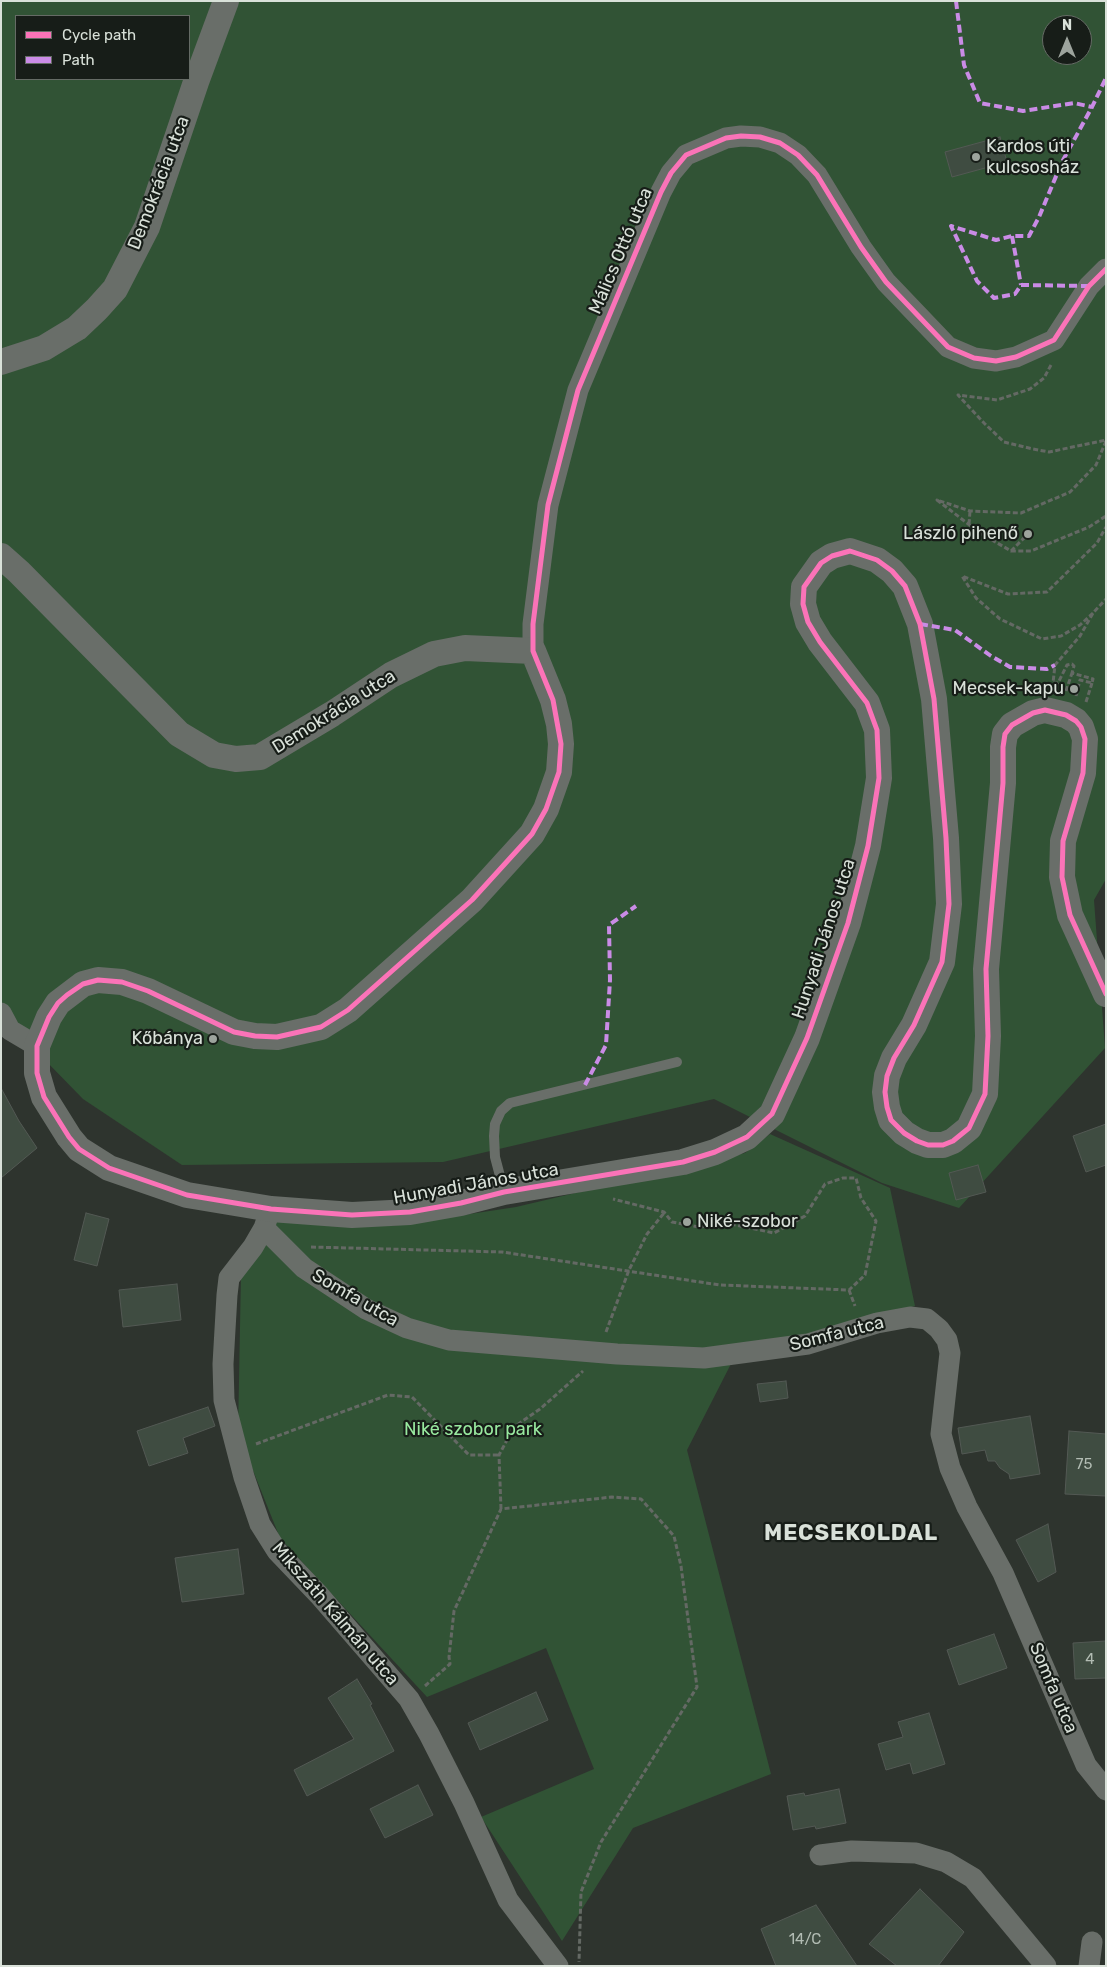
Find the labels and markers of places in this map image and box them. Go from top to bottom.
place label: Kardos úti kulcsosház [986,136,1079,178]
marker: Kardos úti kulcsosház [970,151,982,163]
place label: László pihenő [903,523,1018,545]
marker: László pihenő [1022,528,1034,540]
place label: Mecsek-kapu [953,678,1064,700]
marker: Mecsek-kapu [1068,683,1080,695]
place label: Kőbánya [132,1028,203,1050]
marker: Kőbánya [207,1033,219,1045]
place label: Niké-szobor [697,1211,798,1233]
marker: Niké-szobor [681,1216,693,1228]

